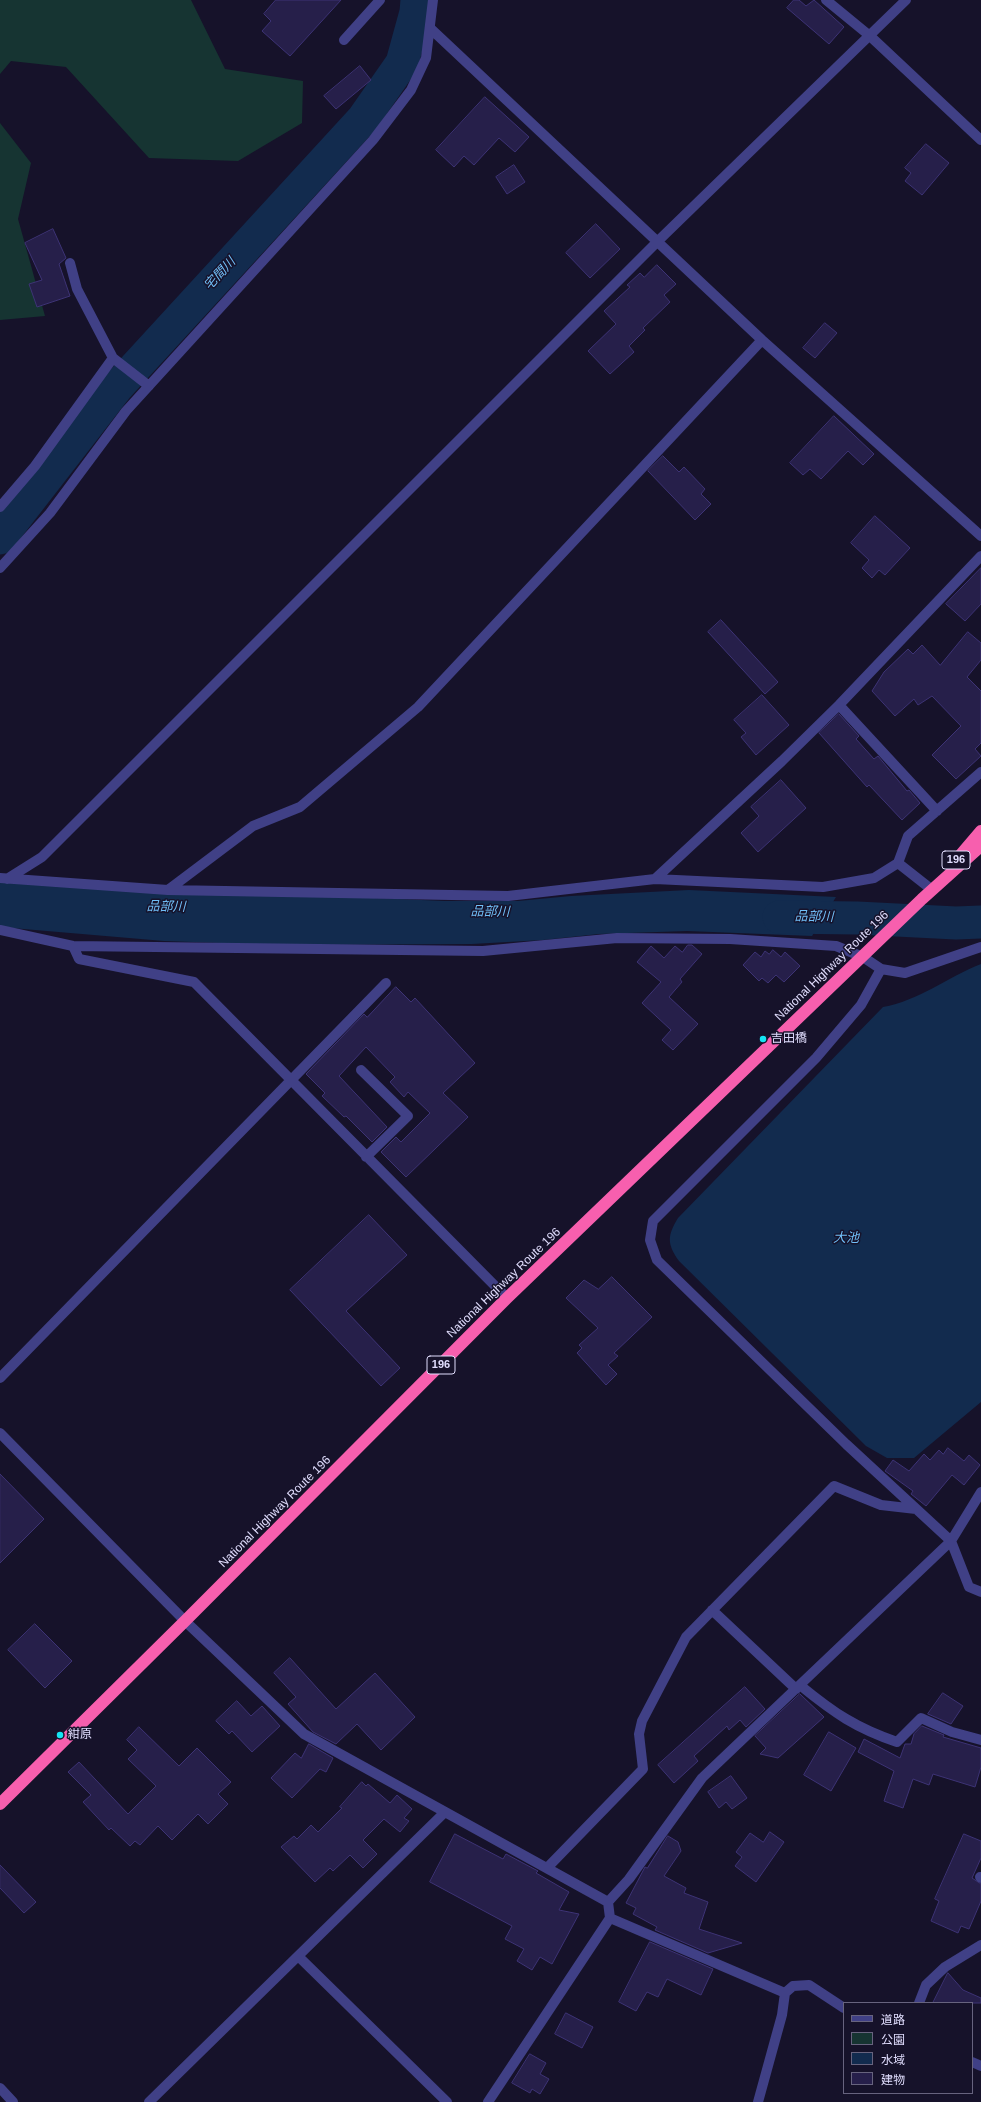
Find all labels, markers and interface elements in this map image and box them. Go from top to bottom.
water label: 宅間川 [201,254,239,294]
road number: 196 [942,851,970,869]
water label: 品部川 [146,899,186,915]
water label: 品部川 [470,904,510,920]
street label: National Highway Route 196 [772,908,892,1024]
water label: 品部川 [794,909,834,925]
place label: 吉田橋 [771,1032,807,1046]
marker: 吉田橋 [758,1034,768,1044]
street label: National Highway Route 196 [444,1225,564,1341]
water label: 大池 [833,1230,859,1246]
road number: 196 [427,1356,455,1374]
street label: National Highway Route 196 [216,1453,334,1571]
place label: 紺原 [68,1728,92,1742]
marker: 紺原 [55,1730,65,1740]
legend [843,2002,973,2094]
text: 道路 [881,2013,905,2027]
text: 公園 [881,2033,905,2047]
text: 水域 [881,2053,905,2067]
text: 建物 [881,2073,905,2087]

